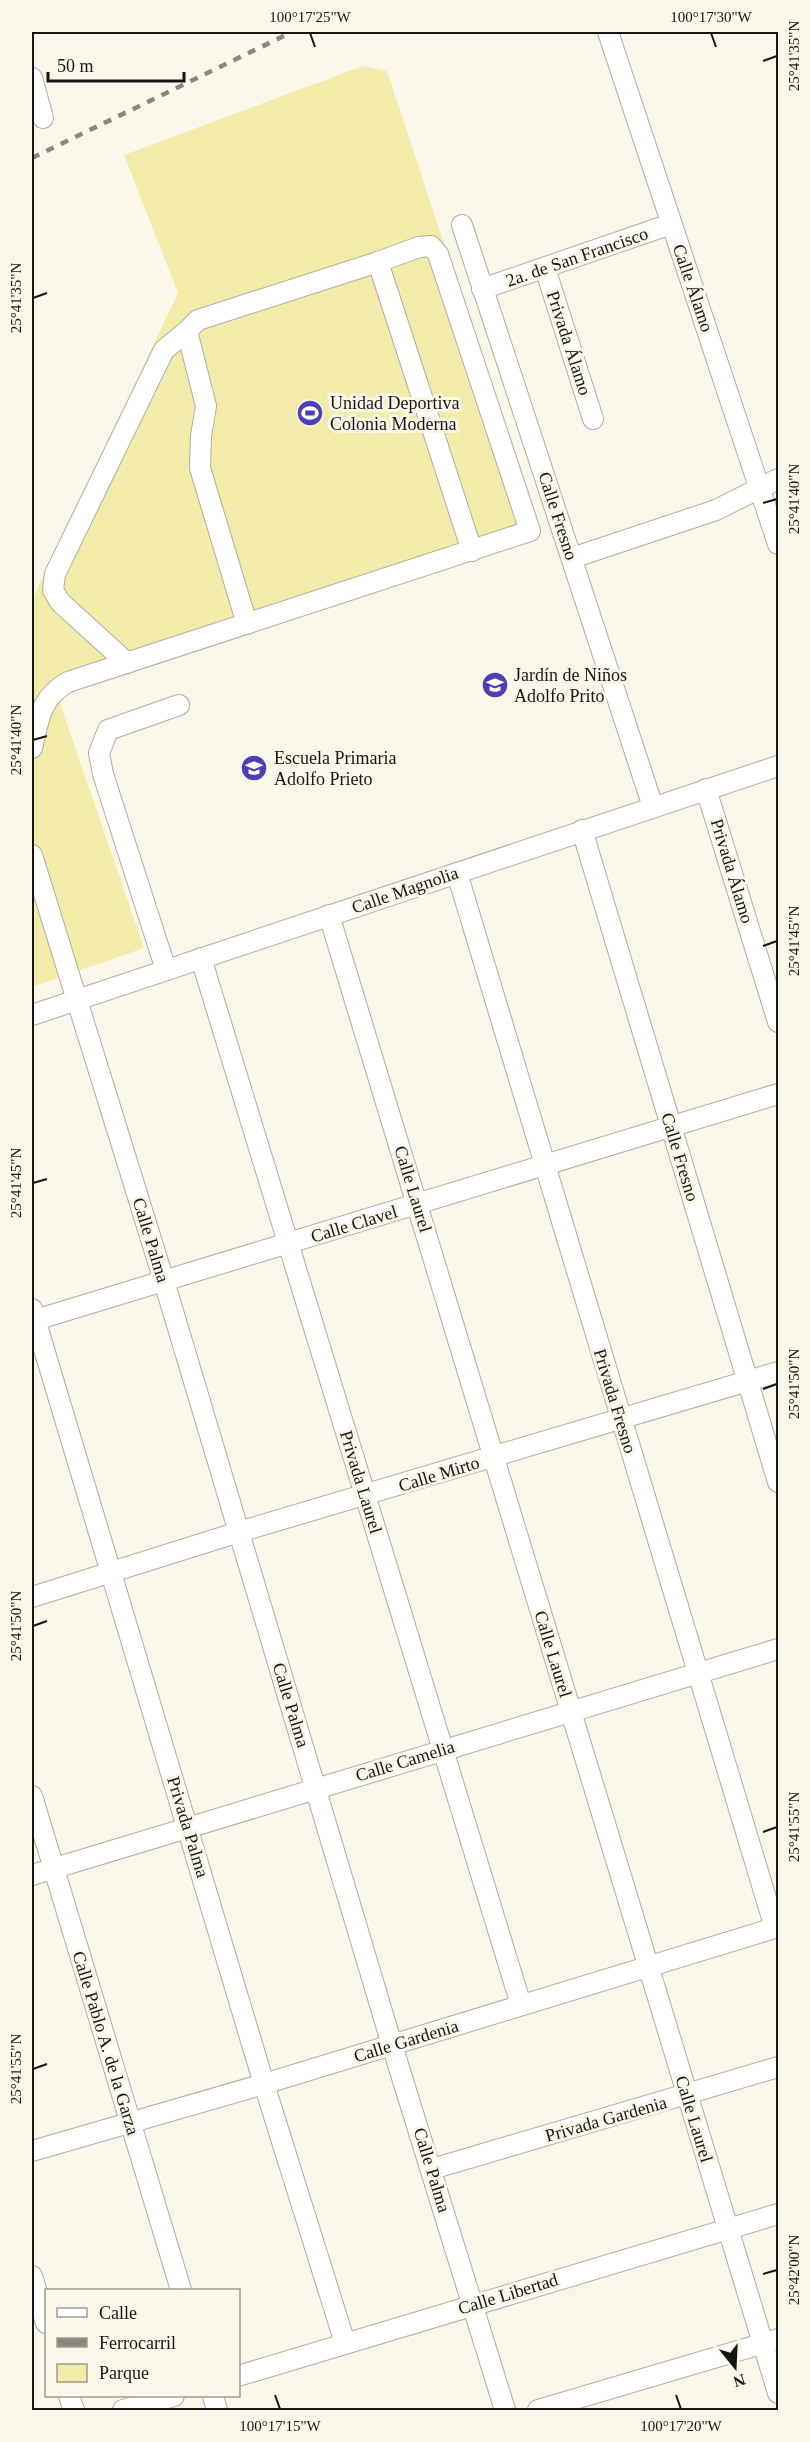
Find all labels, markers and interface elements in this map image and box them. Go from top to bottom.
text: 100°17'25"W [269,9,352,25]
text: 100°17'30"W [670,9,753,25]
text: 25°41'35"N [786,21,802,91]
scale bar [48,45,184,83]
text: 50 m [57,56,94,76]
street label: 2a. de San Francisco [503,223,651,291]
street label: Calle Álamo [669,241,718,335]
text: 25°41'35"N [8,263,24,333]
street label: Privada Álamo [543,288,596,398]
place label: Unidad Deportiva Colonia Moderna [330,393,459,434]
sports icon: Unidad Deportiva Colonia Moderna [295,398,325,428]
text: 25°41'40"N [786,464,802,534]
street label: Calle Fresno [534,469,582,563]
place label: Jardín de Niños Adolfo Prito [514,665,627,706]
school or university icon: Jardín de Niños Adolfo Prito [480,670,510,700]
text: 25°41'40"N [8,705,24,775]
place label: Escuela Primaria Adolfo Prieto [274,748,396,789]
school or university icon: Escuela Primaria Adolfo Prieto [239,753,269,783]
street label: Privada Álamo [707,816,758,926]
street label: Calle Magnolia [349,862,461,918]
text: 25°41'45"N [786,906,802,976]
street label: Calle Fresno [657,1110,703,1204]
street label: Calle Laurel [390,1143,436,1235]
text: 25°41'45"N [8,1148,24,1218]
street label: Calle Palma [129,1195,173,1285]
street label: Calle Clavel [308,1201,400,1247]
street label: Privada Fresno [590,1346,640,1456]
text: 25°41'50"N [786,1349,802,1419]
street label: Privada Laurel [336,1428,386,1536]
street label: Calle Mirto [396,1452,482,1496]
text: 25°41'50"N [8,1591,24,1661]
street label: Calle Laurel [530,1608,576,1700]
street label: Calle Palma [269,1660,313,1750]
street label: Calle Camelia [353,1736,457,1786]
street label: Privada Palma [163,1774,213,1880]
text: 25°41'55"N [786,1792,802,1862]
street label: Calle Pablo A. de la Garza [69,1949,143,2137]
street label: Calle Gardenia [351,2016,461,2066]
text: 25°41'55"N [8,2034,24,2104]
street label: Calle Laurel [671,2073,717,2165]
street label: Privada Gardenia [543,2092,669,2146]
street label: Calle Palma [410,2125,454,2215]
text: 25°42'00"N [786,2235,802,2305]
street label: Calle Libertad [456,2269,560,2319]
legend [45,2289,240,2397]
text: Calle [99,2303,137,2323]
text: Ferrocarril [99,2333,176,2353]
north arrow [705,2337,765,2397]
text: Parque [99,2363,149,2383]
text: N [731,2371,748,2391]
text: 100°17'15"W [239,2418,322,2434]
text: 100°17'20"W [640,2418,723,2434]

